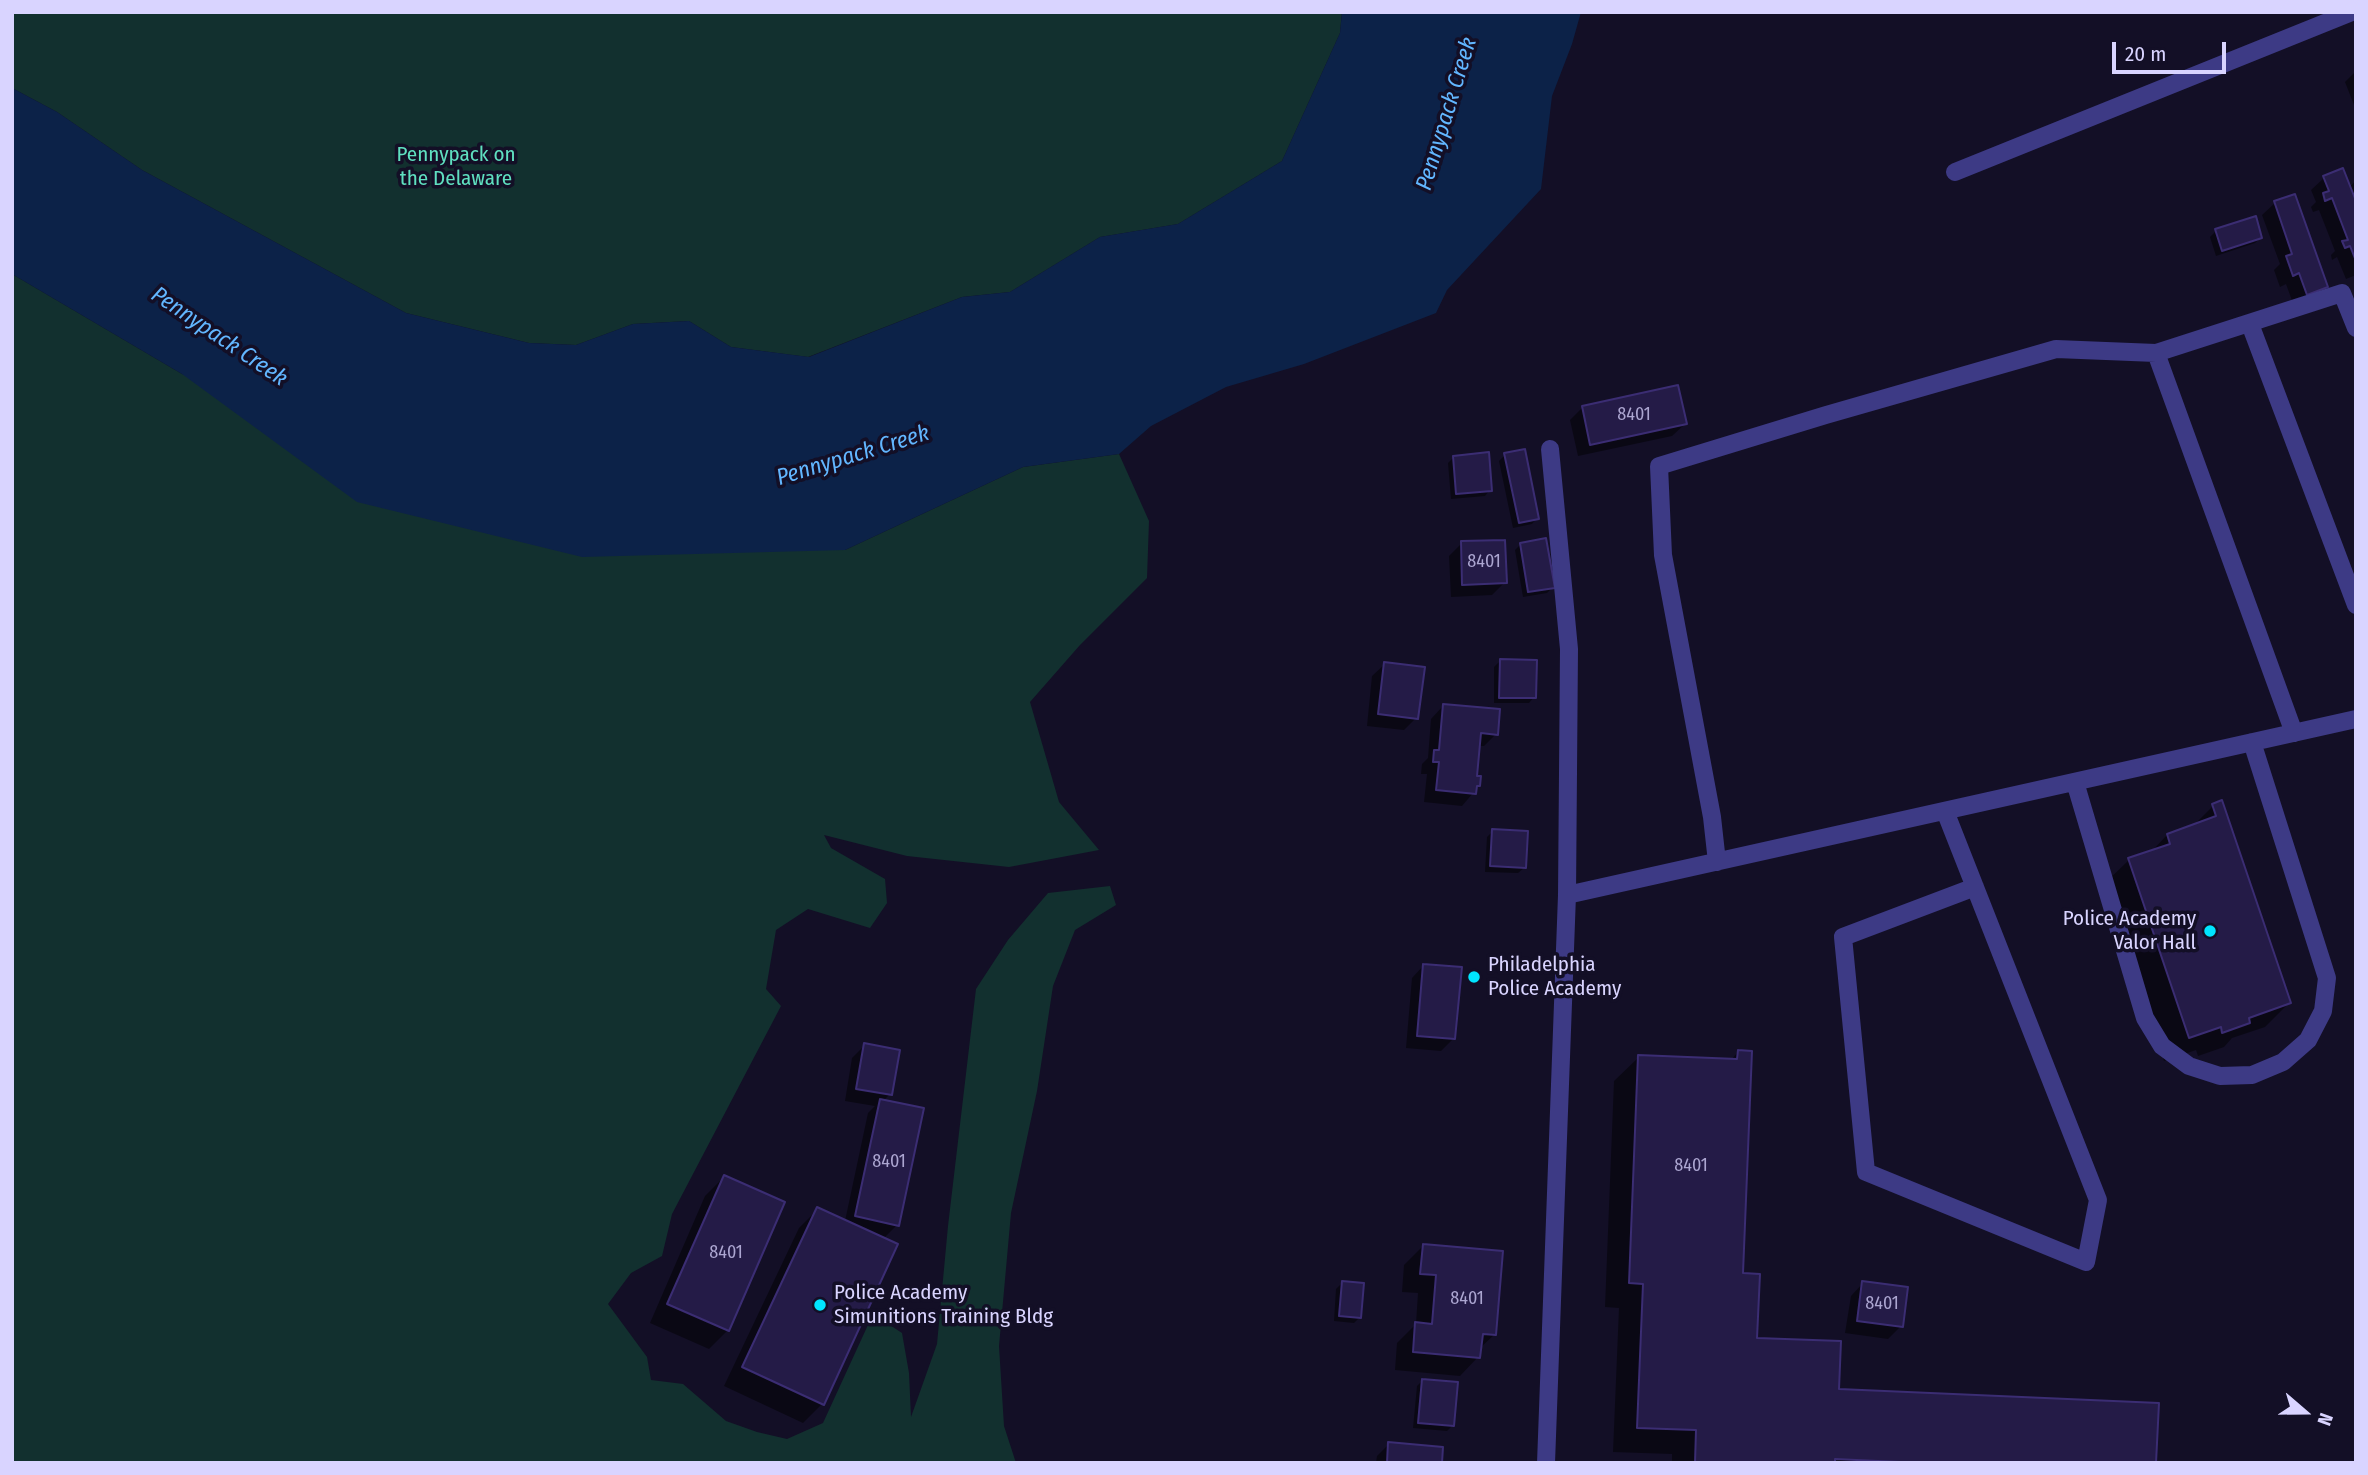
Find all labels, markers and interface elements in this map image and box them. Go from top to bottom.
scale bar [2116,28,2230,72]
water label: Pennypack Creek [1411,34,1483,194]
text: 20 m [2125,41,2166,67]
park label: Pennypack on the Delaware [396,142,516,192]
water label: Pennypack Creek [146,281,292,393]
house number: 8401 [1617,404,1651,426]
water label: Pennypack Creek [773,420,933,492]
house number: 8401 [1467,551,1501,573]
place label: Police Academy Valor Hall [2063,906,2196,956]
marker: Police Academy Valor Hall [2202,923,2218,939]
place label: Philadelphia Police Academy [1488,952,1621,1002]
marker: Philadelphia Police Academy [1466,969,1482,985]
house number: 8401 [872,1151,906,1173]
house number: 8401 [1674,1155,1708,1177]
house number: 8401 [709,1242,743,1264]
place label: Police Academy Simunitions Training Bldg [834,1280,1053,1330]
house number: 8401 [1450,1288,1484,1310]
house number: 8401 [1865,1293,1899,1315]
marker: Police Academy Simunitions Training Bldg [812,1297,828,1313]
north arrow [2270,1377,2340,1447]
text: N [2312,1410,2338,1429]

